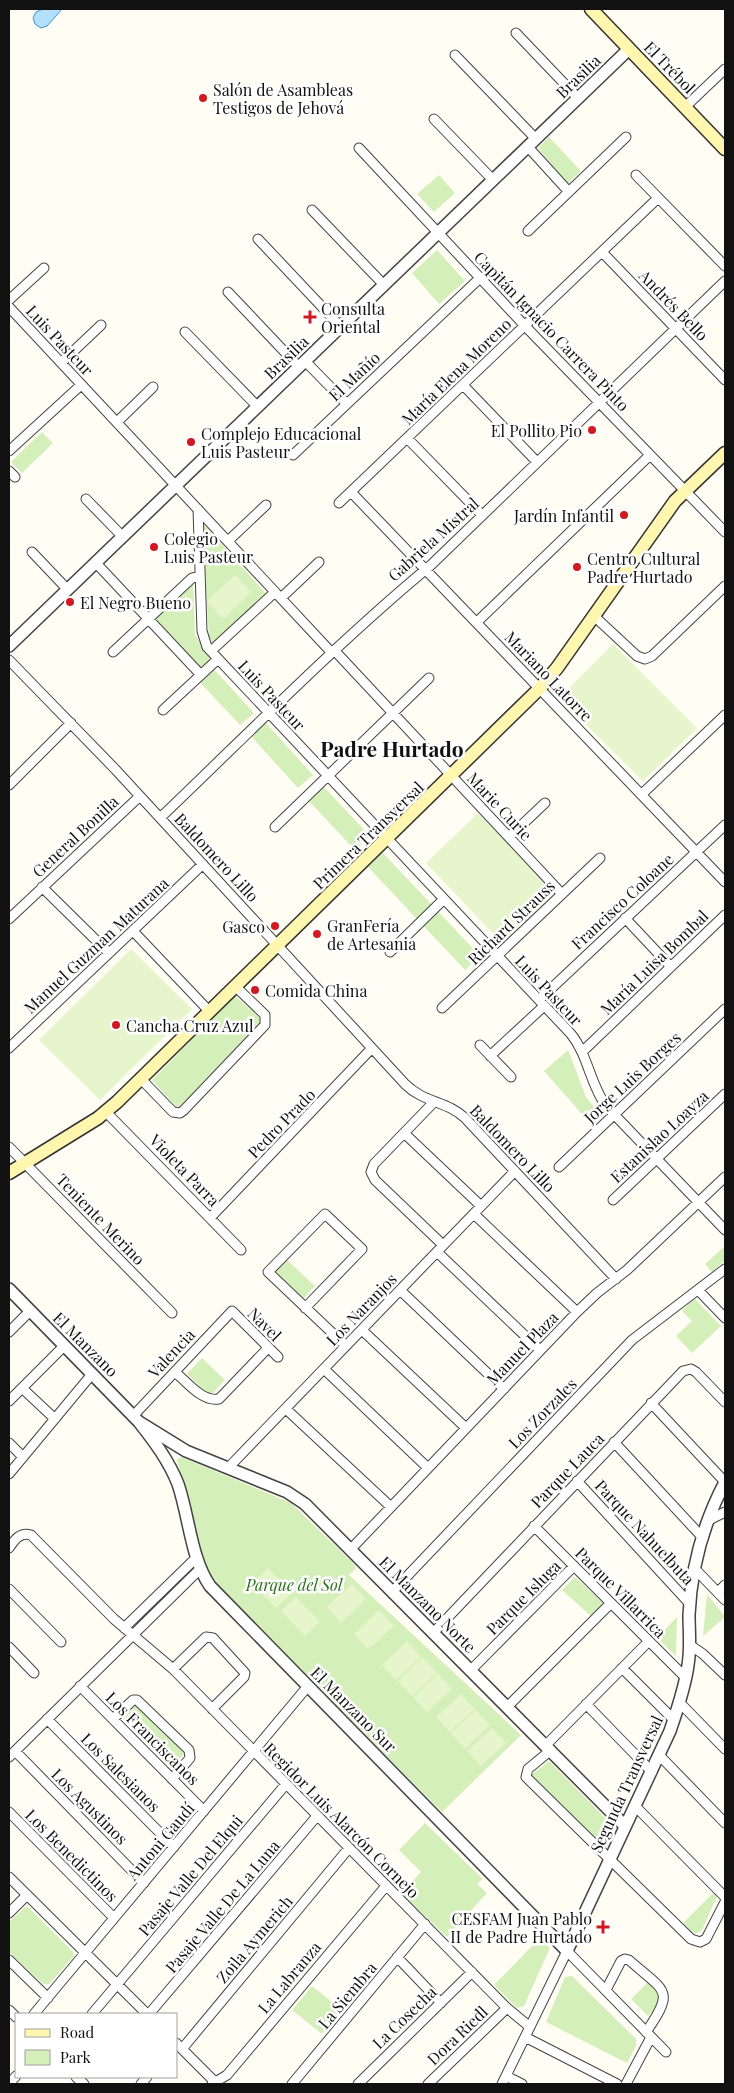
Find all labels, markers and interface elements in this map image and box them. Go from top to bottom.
street label: El Trébol [640,36,700,98]
street label: Brasilia [551,50,605,102]
place label: Salón de Asambleas Testigos de Jehová [213,79,353,118]
marker: Salón de Asambleas Testigos de Jehová [197,92,209,104]
street label: Capitán Ignacio Carrera Pinto [470,247,634,416]
street label: Andrés Bello [634,264,713,345]
place label: Consulta Oriental [321,298,385,337]
street label: Luis Pasteur [22,300,98,380]
marker: Consulta Oriental [303,310,317,324]
street label: María Elena Moreno [397,313,515,429]
street label: Brasilia [259,331,313,383]
street label: El Mañío [324,347,384,405]
place label: El Pollito Pio [491,420,582,441]
place label: Complejo Educacional Luis Pasteur [201,423,362,462]
marker: El Pollito Pio [586,424,598,436]
marker: Complejo Educacional Luis Pasteur [185,436,197,448]
street label: Gabriela Mistral [383,492,483,585]
place label: Jardín Infantil [513,505,614,526]
marker: Jardín Infantil [618,509,630,521]
place label: Colegio Luis Pasteur [164,528,253,567]
marker: Colegio Luis Pasteur [148,541,160,553]
place label: Centro Cultural Padre Hurtado [587,548,701,587]
marker: Centro Cultural Padre Hurtado [571,561,583,573]
place label: El Negro Bueno [80,592,191,613]
marker: El Negro Bueno [64,596,76,608]
street label: Mariano Latorre [501,626,597,726]
street label: Luis Pasteur [234,655,310,735]
district label: Padre Hurtado [320,734,464,762]
street label: Marie Curie [463,767,537,845]
street label: Primera Transversal [308,776,428,893]
street label: General Bonilla [27,791,123,881]
street label: Baldomero Lillo [170,808,264,906]
street label: Francisco Coloane [566,848,678,954]
street label: Manuel Guzman Maturana [19,872,173,1018]
street label: Richard Strauss [463,875,559,969]
street label: María Luisa Bombal [596,905,713,1019]
place label: GranFería de Artesania [327,915,416,954]
place label: Gasco [222,916,265,937]
marker: Gasco [269,920,281,932]
marker: GranFería de Artesania [311,928,323,940]
street label: Luis Pasteur [511,950,587,1030]
place label: Comida China [265,980,367,1001]
marker: Comida China [249,984,261,996]
place label: Cancha Cruz Azul [126,1015,254,1036]
marker: Cancha Cruz Azul [110,1019,122,1031]
street label: Jorge Luis Borges [578,1027,685,1128]
street label: Pedro Prado [243,1084,320,1162]
street label: Estanislao Loayza [605,1085,713,1187]
street label: Baldomero Lillo [466,1100,560,1197]
street label: Violeta Parra [145,1129,225,1211]
street label: Teniente Merino [52,1169,150,1269]
street label: Los Naranjos [321,1268,401,1350]
street label: Navel [244,1303,287,1346]
street label: El Manzano [49,1307,123,1381]
street label: Manuel Plaza [482,1307,562,1389]
street label: Valencia [142,1324,199,1383]
street label: Los Zorzales [503,1373,581,1453]
street label: Parque Lauca [526,1428,608,1512]
street label: Parque Nahuelbuta [591,1475,699,1589]
street label: Parque Villarrica [571,1542,671,1642]
street label: El Manzano Norte [375,1551,481,1657]
street label: Parque Isluga [481,1555,565,1639]
park label: Parque del Sol [245,1574,343,1595]
street label: El Manzano Sur [307,1662,401,1756]
street label: Los Franciscanos [102,1687,204,1789]
street label: Segunda Transversal [585,1712,667,1856]
street label: Los Salesianos [77,1728,165,1816]
street label: Regidor Luis Alarcón Cornejo [260,1738,424,1902]
street label: Los Agustinos [47,1763,133,1849]
street label: Antoni Gaudí [121,1798,199,1885]
street label: Los Benedictinos [21,1804,123,1906]
street label: Pasaje Valle Del Elqui [133,1810,247,1940]
street label: Pasaje Valle De La Luna [160,1835,284,1977]
street label: Zoila Aymerich [211,1890,297,1987]
place label: CESFAM Juan Pablo II de Padre Hurtado [450,1908,592,1947]
marker: CESFAM Juan Pablo II de Padre Hurtado [596,1920,610,1934]
street label: La Labranza [253,1937,325,2017]
street label: La Siembra [313,1957,381,2033]
street label: La Cosecha [367,1981,441,2053]
street label: Dora Riedl [422,2001,492,2069]
legend [15,2013,178,2078]
text: Road [60,2022,94,2042]
text: Park [60,2047,92,2067]

